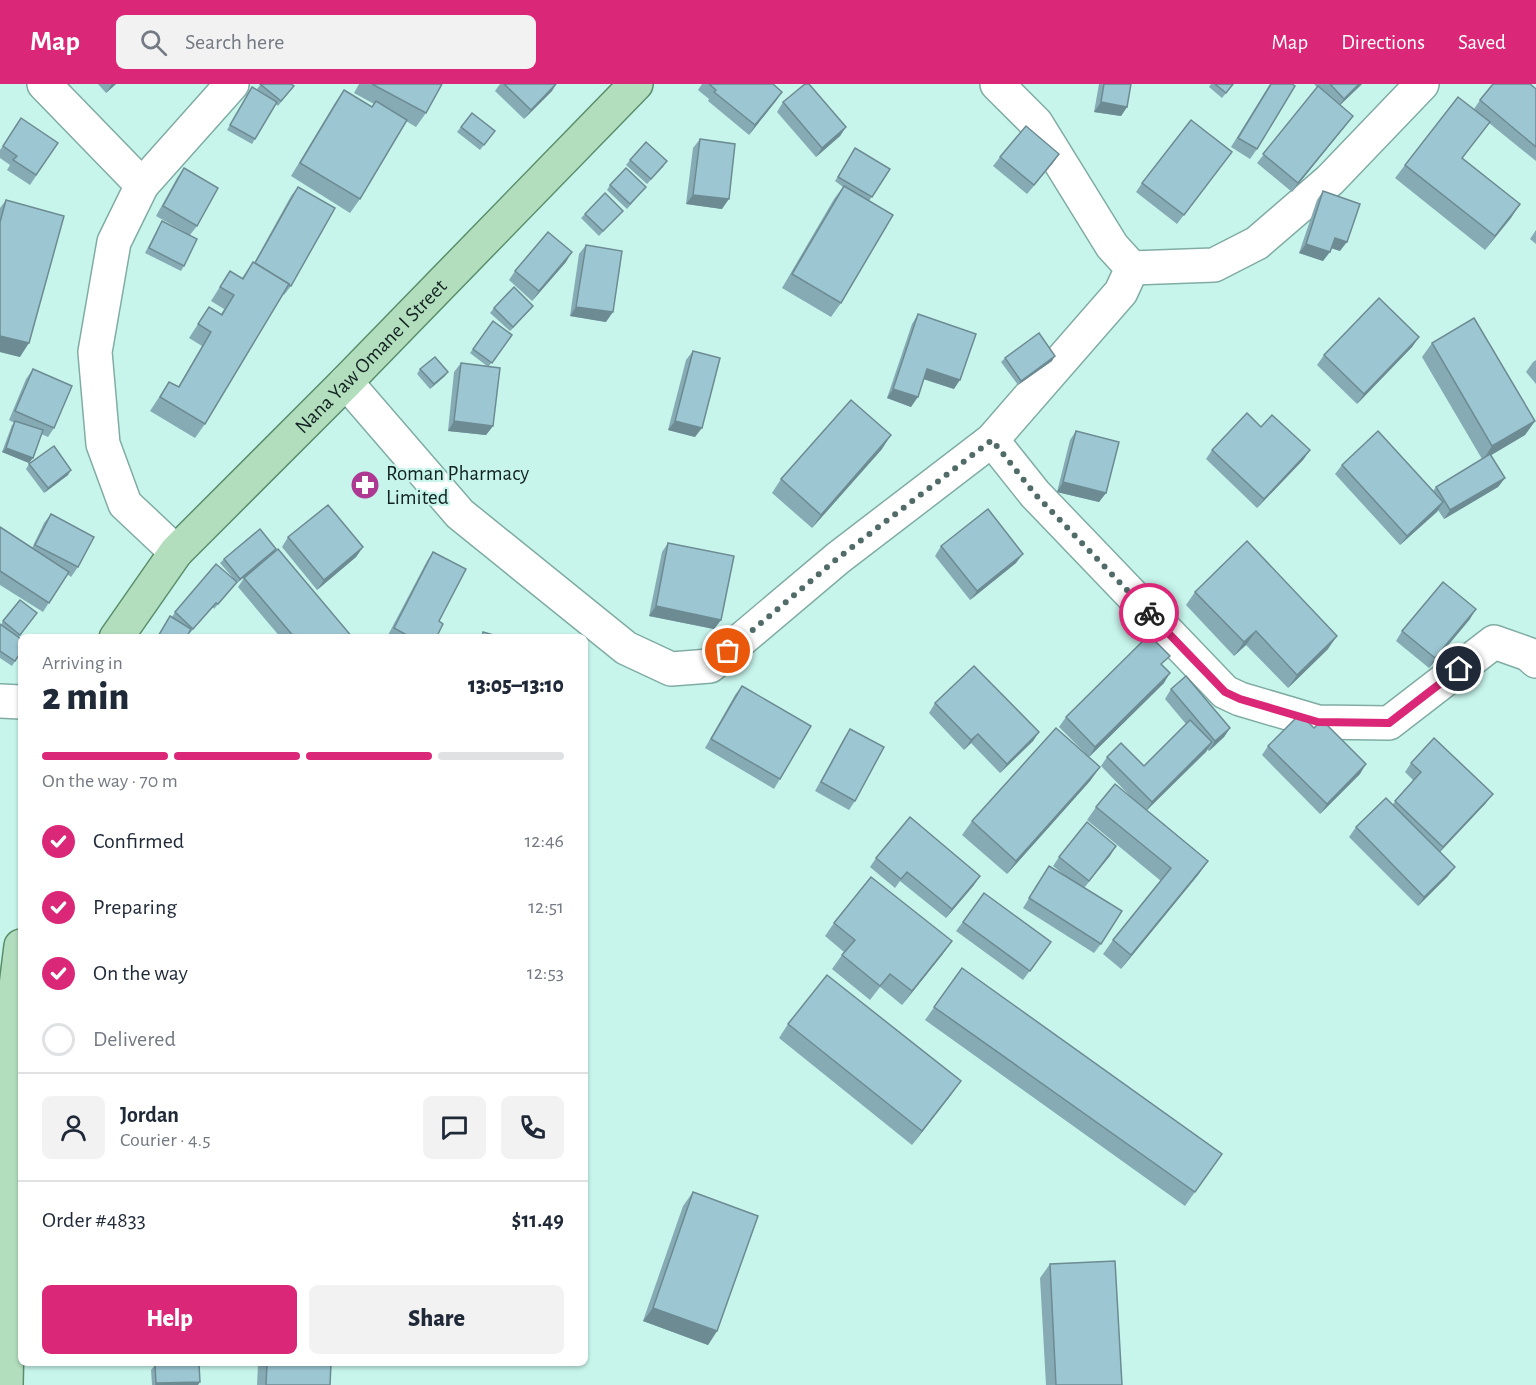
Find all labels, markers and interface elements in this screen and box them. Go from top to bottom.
search box [116,15,536,69]
icon: search [137,26,170,59]
text: Map [30,28,80,56]
text: Search here [185,31,284,53]
text: Map [1272,32,1308,53]
text: Directions [1341,32,1425,53]
text: Saved [1458,32,1506,53]
street label: Nana Yaw Omane I Street [291,275,451,438]
place label: Roman Pharmacy Limited [386,463,529,508]
pharmacy icon: Roman Pharmacy Limited [349,469,381,501]
courier [1119,583,1179,643]
icon: bike [1133,597,1166,630]
pin [702,625,753,676]
icon: bag [711,634,744,667]
pin [1433,643,1484,694]
icon: home [1442,652,1475,685]
text: Arriving in [42,653,123,673]
text: 13:05–13:10 [468,674,564,696]
text: 2 min [42,678,129,717]
text: On the way · 70 m [42,771,178,791]
icon: check [42,825,75,858]
text: Confirmed [93,830,184,852]
text: 12:46 [524,831,564,851]
icon: check [42,891,75,924]
text: Preparing [93,896,177,918]
text: 12:51 [528,897,564,917]
icon: check [42,957,75,990]
text: On the way [93,962,188,984]
text: 12:53 [527,963,564,983]
text: Delivered [93,1028,176,1050]
button: person [42,1096,105,1159]
button: chat [423,1096,486,1159]
button: phone [501,1096,564,1159]
text: Jordan [120,1104,179,1126]
text: Courier · 4.5 [120,1130,211,1150]
text: Order #4833 [42,1209,146,1231]
text: $11.49 [512,1209,564,1231]
button: Help [42,1285,297,1354]
button: Share [309,1285,564,1354]

